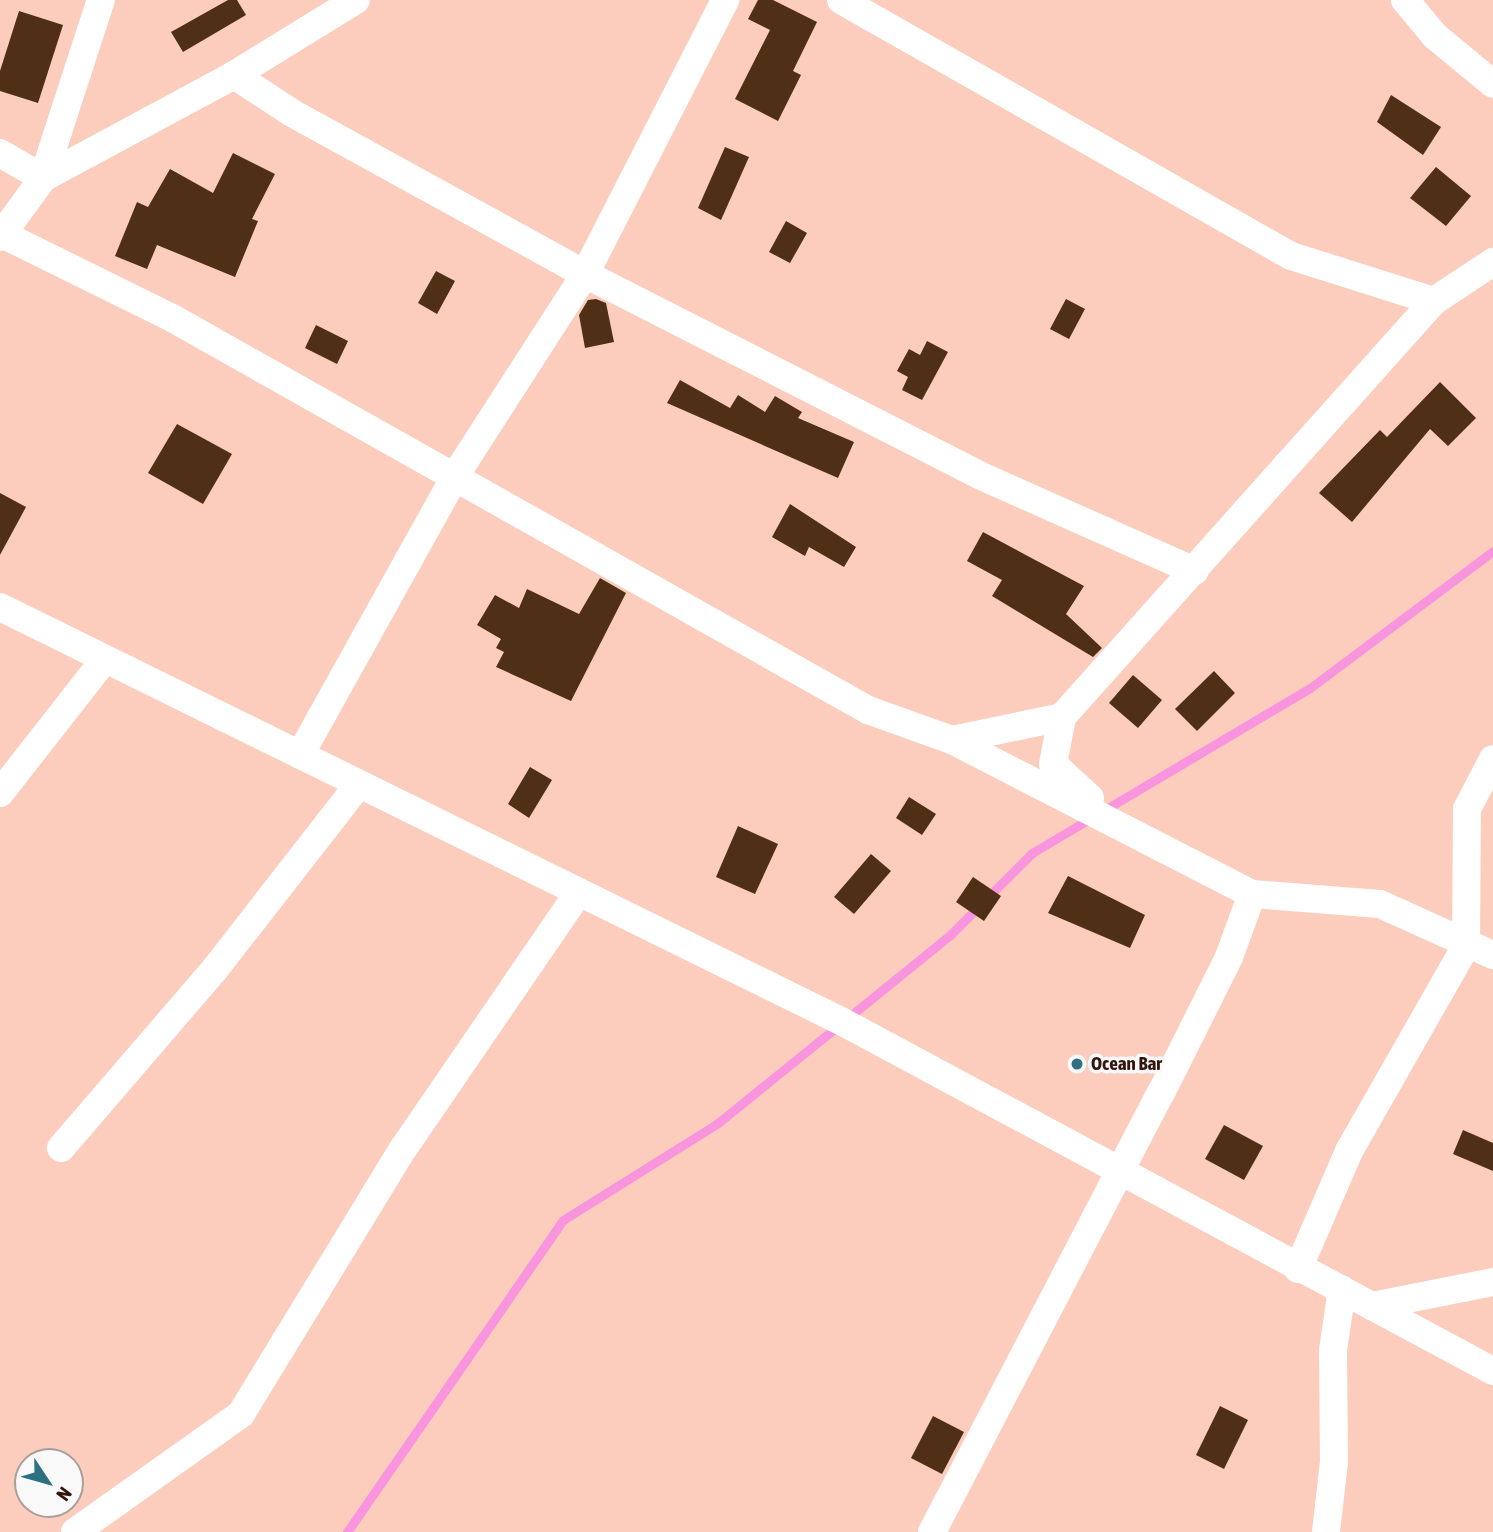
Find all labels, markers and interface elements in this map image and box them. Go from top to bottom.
place label: Ocean Bar [1091,1053,1162,1075]
marker: Ocean Bar [1069,1056,1085,1072]
north arrow [14,1448,84,1518]
text: N [52,1483,77,1505]

